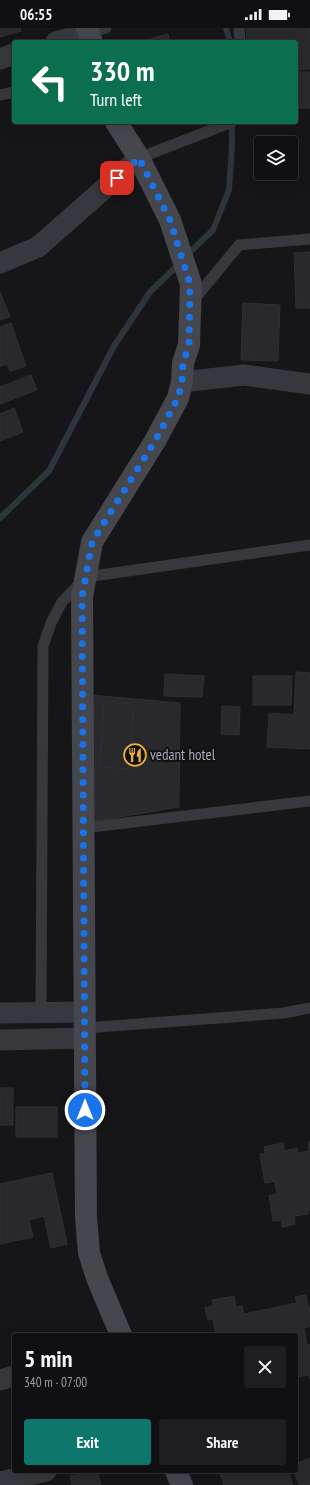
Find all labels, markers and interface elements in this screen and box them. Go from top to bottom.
text: 06:55 [20,5,52,24]
text: 330 m [90,52,154,89]
icon: left [24,56,76,108]
text: Turn left [90,88,142,111]
map controls [254,136,298,180]
button: layers [254,136,298,180]
pin [100,161,134,195]
icon: arrive [106,167,128,189]
restaurant icon: vedant hotel [122,742,148,768]
place label: vedant hotel [150,745,216,764]
position arrow [64,1089,106,1131]
text: 5 min [24,1343,72,1374]
button: close [244,1346,286,1388]
text: 340 m · 07:00 [24,1374,87,1391]
button: Exit [24,1419,151,1465]
button: Share [159,1419,286,1465]

